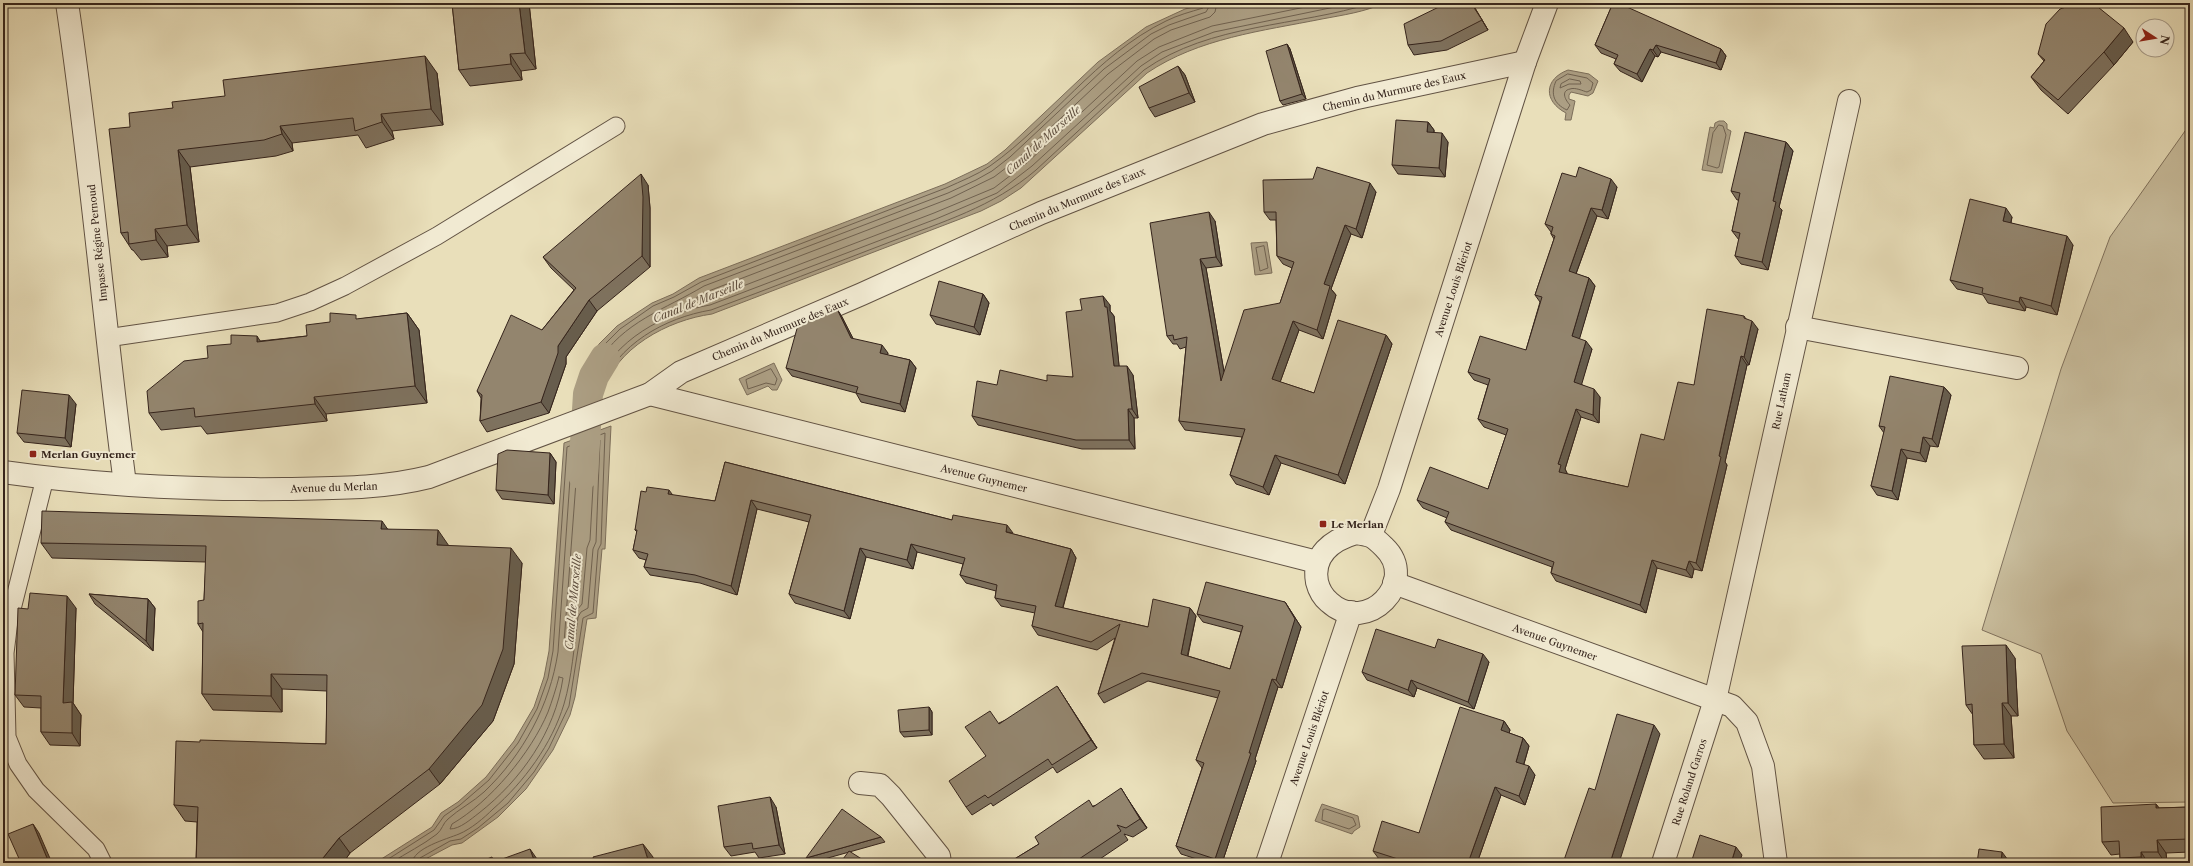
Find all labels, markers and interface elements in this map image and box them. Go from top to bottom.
north arrow [2135,18,2175,58]
text: N [2157,34,2173,47]
street label: Chemin du Murmure des Eaux [1321,69,1467,114]
water label: Canal de Marseille [1002,102,1084,177]
street label: Chemin du Murmure des Eaux [1007,165,1147,234]
street label: Impasse Régine Pernoud [85,184,110,302]
street label: Avenue Louis Blériot [1432,239,1475,339]
water label: Canal de Marseille [651,276,746,326]
street label: Chemin du Murmure des Eaux [710,295,850,364]
street label: Rue Latham [1769,371,1794,431]
place label: Merlan Guynemer [41,448,136,461]
marker: Merlan Guynemer [28,449,38,459]
street label: Avenue Guynemer [938,461,1029,496]
street label: Avenue du Merlan [289,479,379,496]
place label: Le Merlan [1331,518,1384,531]
marker: Le Merlan [1318,519,1328,529]
water label: Canal de Marseille [562,553,584,651]
street label: Avenue Guynemer [1510,621,1600,664]
street label: Avenue Louis Blériot [1287,689,1332,788]
street label: Rue Roland Garros [1669,737,1710,827]

